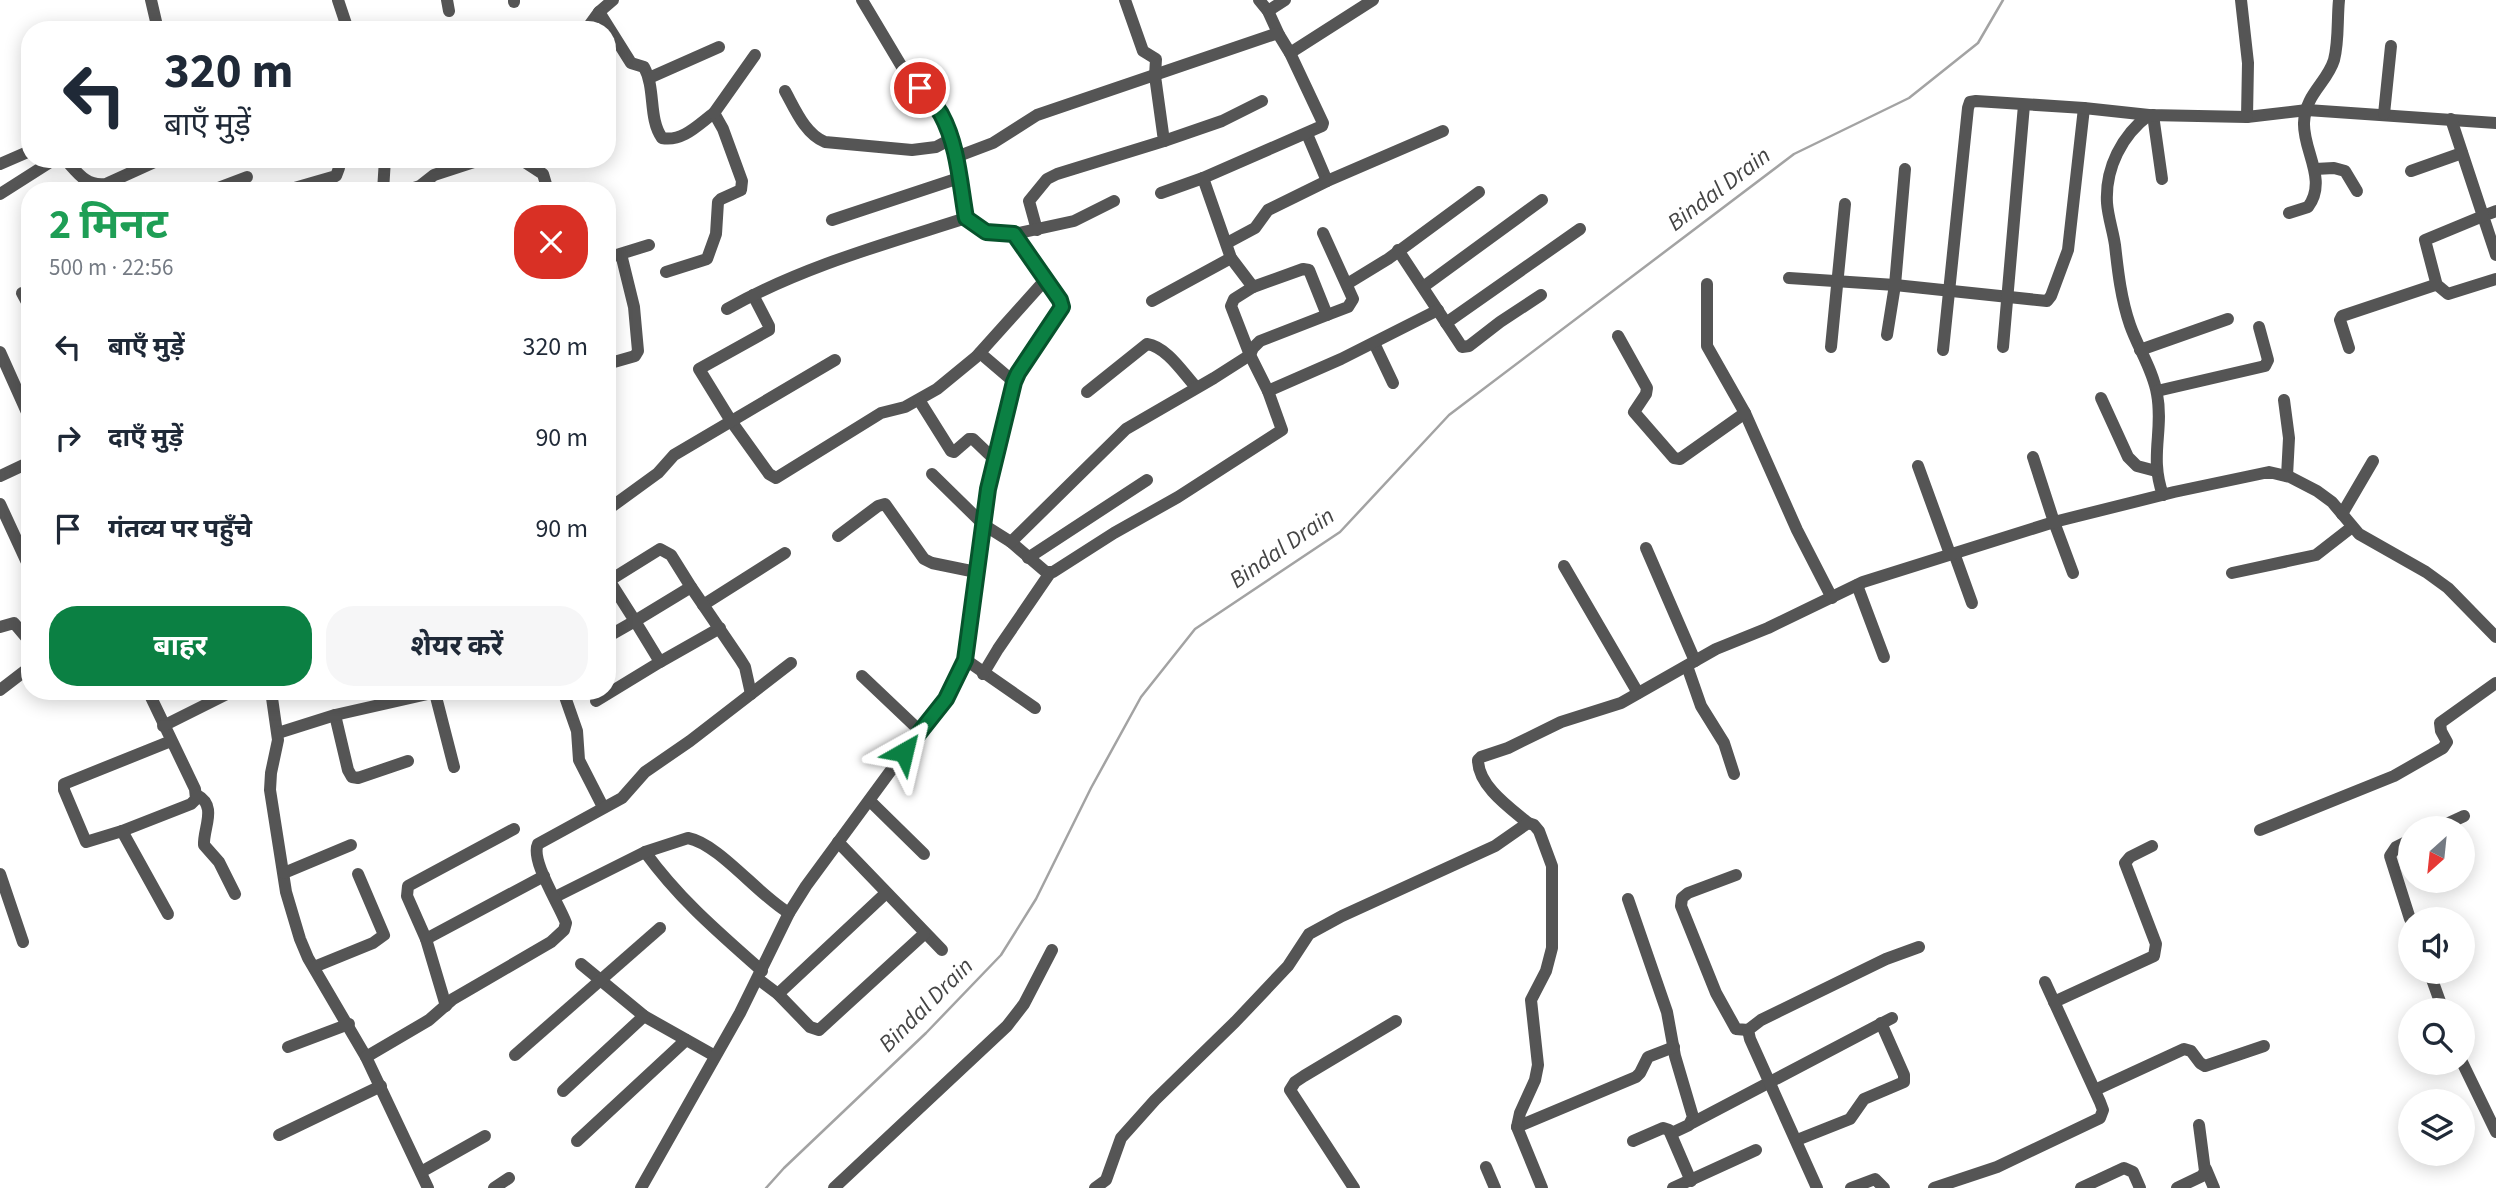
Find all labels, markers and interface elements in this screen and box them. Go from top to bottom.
text: 320 m [164,37,293,107]
icon: left [49,49,140,140]
pin [890,58,950,118]
icon: arrive [901,69,939,107]
text: बाएँ मुड़ें [164,102,251,148]
water label: Bindal Drain [1660,138,1778,240]
text: 2 मिनट [49,195,168,255]
button: close [514,205,588,279]
text: 500 m · 22:56 [49,251,173,284]
icon: left [49,328,87,366]
text: बाएँ मुड़ें [108,328,185,365]
text: 320 m [522,328,588,365]
icon: right [49,419,87,457]
text: दाएँ मुड़ें [108,419,183,456]
text: 90 m [535,419,588,456]
water label: Bindal Drain [1222,499,1342,597]
icon: arrive [49,510,87,548]
text: गंतव्य पर पहुँचे [108,510,252,547]
text: 90 m [535,510,588,547]
button: बाहर [49,606,312,686]
button: शेयर करें [326,606,588,686]
position arrow [867,715,941,789]
north arrow [2398,816,2474,892]
map controls [2398,816,2475,1166]
button: sound [2398,907,2475,984]
water label: Bindal Drain [871,950,981,1060]
button: search [2398,998,2475,1075]
button: layers [2398,1089,2475,1166]

